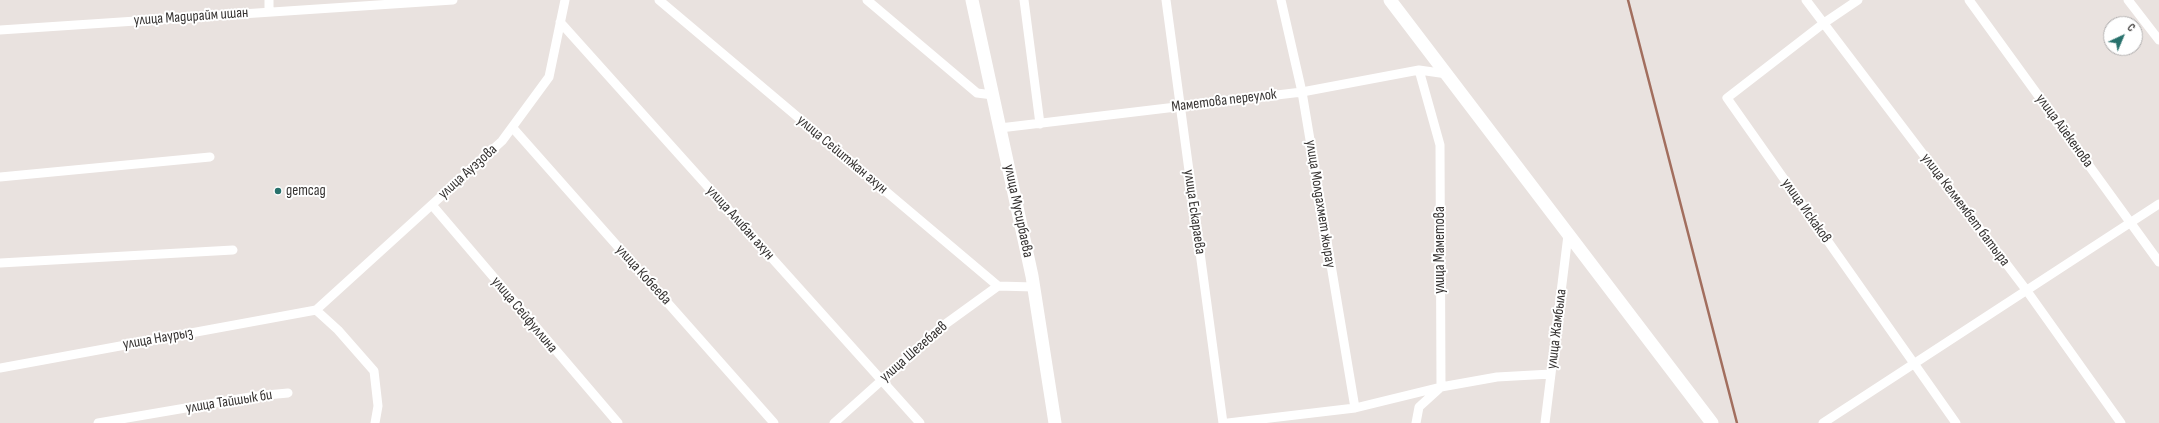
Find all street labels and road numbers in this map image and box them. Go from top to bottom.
street label: улица Мадирайм ишан [133,4,249,30]
street label: Маметова переулок [1170,86,1278,116]
street label: улица Айекенова [2031,91,2097,171]
street label: улица Сейитжан ахун [793,112,891,198]
street label: улица Молдахмет жырау [1301,139,1339,269]
street label: улица Ауэзова [435,141,501,203]
street label: улица Келмембет батыра [1917,150,2013,270]
street label: улица Мусирбаева [999,163,1037,259]
street label: улица Ескараева [1179,169,1209,255]
street label: улица Искаков [1777,175,1835,247]
street label: улица Алибан ахун [702,182,778,264]
street label: улица Маметова [1431,206,1449,294]
street label: улица Кобеева [611,241,675,309]
street label: улица Сейфуллина [487,273,561,357]
street label: улица Жамбыла [1543,288,1571,370]
street label: улица Шегебаев [876,318,952,386]
street label: улица Наурыз [121,324,195,354]
street label: улица Тайшык би [184,386,274,418]

